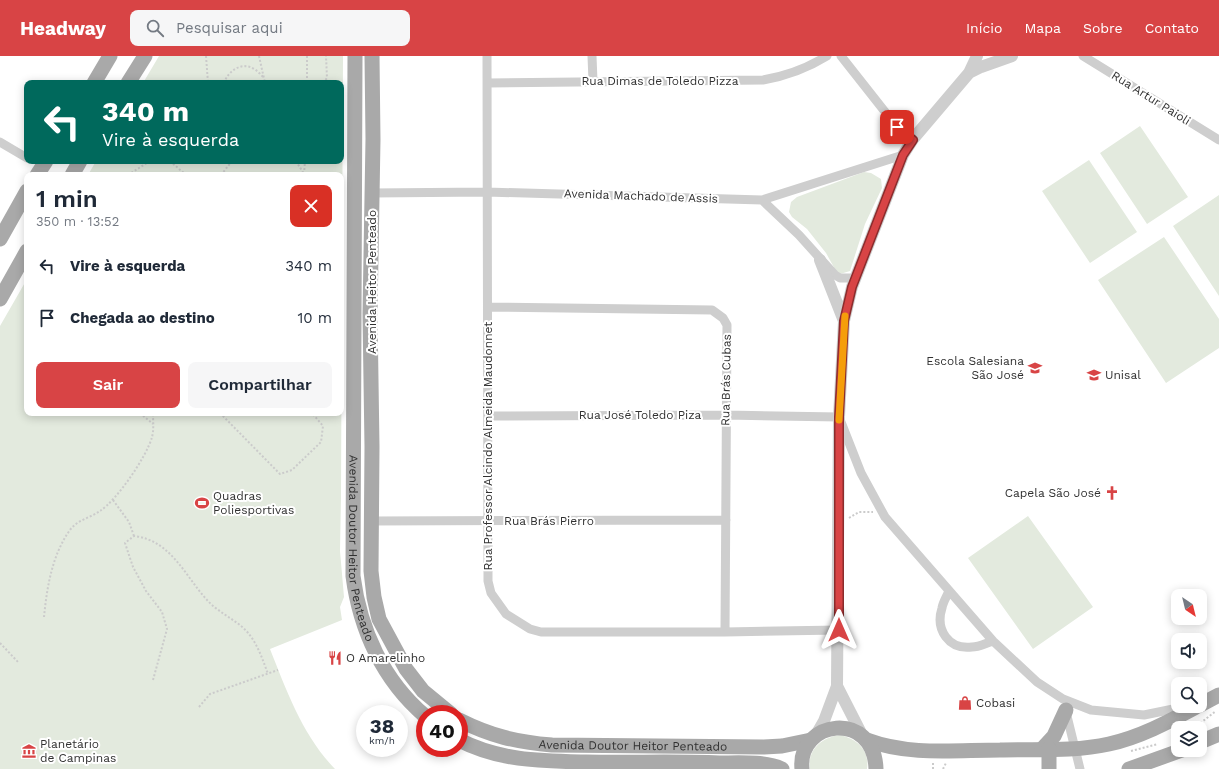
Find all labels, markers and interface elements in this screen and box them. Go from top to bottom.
search box [130,10,410,46]
text: Headway [20,17,106,40]
icon: search [144,17,166,39]
text: Pesquisar aqui [176,19,283,37]
text: Início [966,20,1002,36]
text: Mapa [1024,20,1061,36]
text: Sobre [1083,20,1123,36]
text: Contato [1145,20,1199,36]
street label: Rua Artur Paioli [1109,68,1193,128]
street label: Rua Dimas de Toledo Pizza [581,74,739,88]
text: 340 m [102,95,189,128]
icon: left [36,96,88,148]
pin [880,110,914,144]
icon: arrive [886,116,908,138]
text: Vire à esquerda [102,129,239,150]
text: 1 min [36,185,98,213]
button: close [290,185,332,227]
street label: Avenida Machado de Assis [564,186,718,206]
street label: Avenida Heitor Penteado [365,210,379,354]
text: 350 m · 13:52 [36,214,119,229]
icon: left [36,255,58,277]
text: Vire à esquerda [70,257,185,275]
text: 340 m [285,257,332,275]
icon: arrive [36,307,58,329]
text: Chegada ao destino [70,309,215,327]
text: 10 m [297,309,332,327]
street label: Rua Professor Alcindo Almeida Maudonnet [481,322,495,570]
street label: Rua Brás Cubas [718,334,734,426]
place label: Escola Salesiana São José [926,354,1024,382]
school or university icon: Escola Salesiana São José [1027,360,1043,376]
button: Sair [36,362,180,408]
button: Compartilhar [188,362,332,408]
school or university icon: Unisal [1086,367,1102,383]
place label: Unisal [1105,368,1141,382]
street label: Rua José Toledo Piza [579,408,702,422]
street label: Avenida Doutor Heitor Penteado [346,455,377,643]
church icon: Capela São José [1104,485,1120,501]
place label: Capela São José [1005,486,1101,500]
place label: Quadras Poliesportivas [213,489,294,517]
sports icon: Quadras Poliesportivas [194,495,210,511]
street label: Rua Brás Pierro [504,514,594,528]
north arrow [1171,589,1207,625]
map controls [1171,589,1207,757]
position arrow [818,609,860,651]
button: sound [1171,633,1207,669]
restaurant icon: O Amarelinho [327,650,343,666]
place label: O Amarelinho [346,651,425,665]
button: search [1171,677,1207,713]
shop icon: Cobasi [957,695,973,711]
place label: Cobasi [976,696,1015,710]
speed limit sign: 40 [416,705,468,757]
text: 38 [370,714,394,738]
button: layers [1171,721,1207,757]
text: km/h [369,735,395,746]
place label: Planetário de Campinas [40,737,116,765]
street label: Avenida Doutor Heitor Penteado [538,737,727,754]
museum icon: Planetário de Campinas [21,743,37,759]

